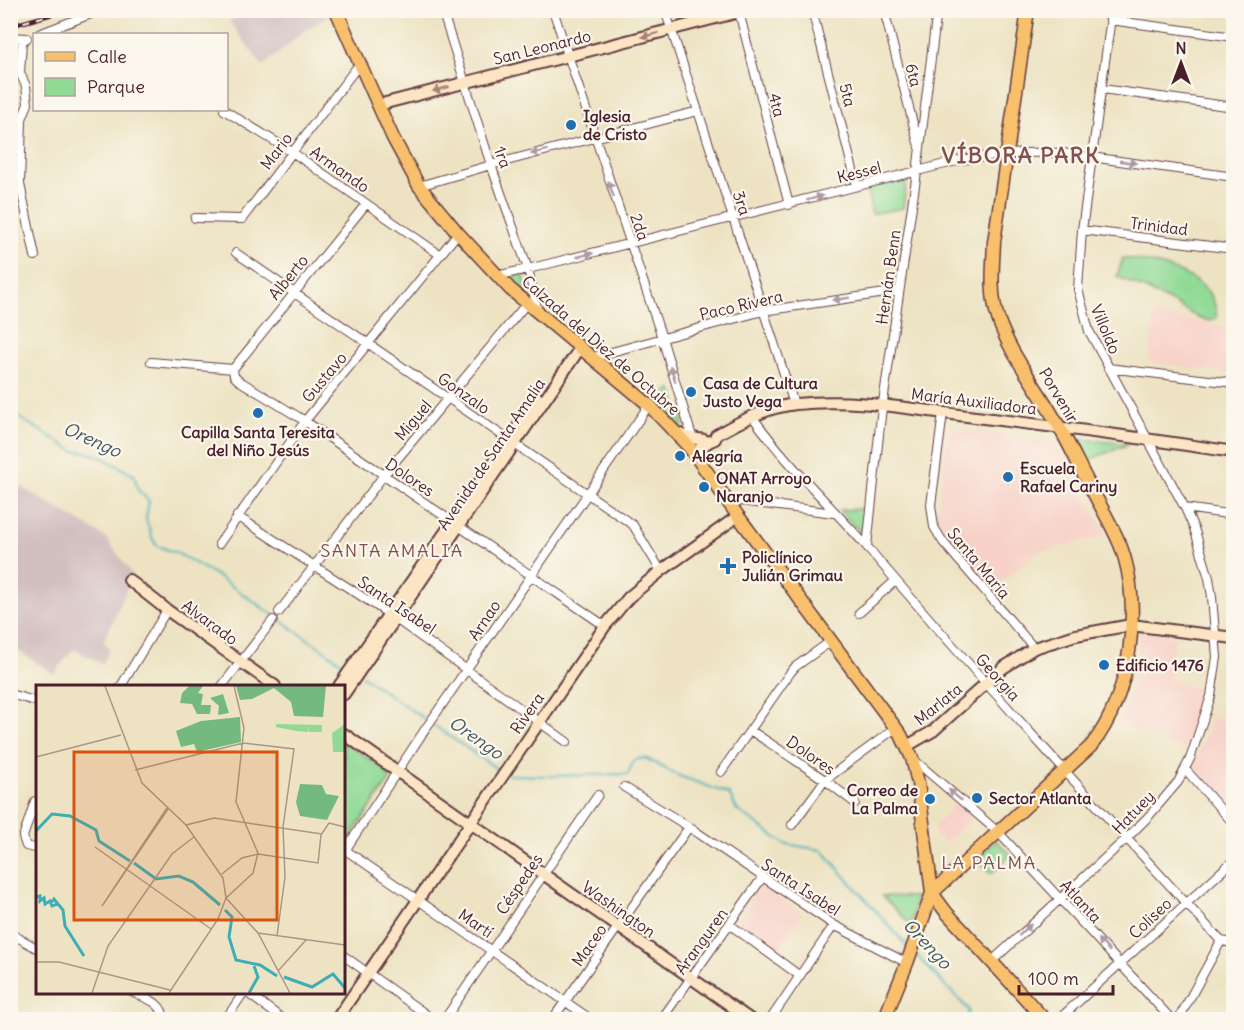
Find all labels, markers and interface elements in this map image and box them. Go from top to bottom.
street label: San Leonardo [491,25,593,69]
one-way arrow [641,31,659,40]
legend [33,33,228,111]
north arrow [1151,33,1211,93]
text: N [1175,38,1187,58]
text: Calle [87,45,127,68]
street label: 6ta [901,61,927,89]
text: Parque [87,75,145,98]
street label: 5ta [835,81,861,109]
one-way arrow [432,85,450,94]
street label: 4ta [764,91,790,119]
place label: Iglesia de Cristo [583,106,647,144]
marker: Iglesia de Cristo [564,118,578,132]
street label: Mario [256,129,296,173]
street label: Armando [307,141,373,197]
district label: VÍBORA PARK [942,141,1100,169]
street label: 1ra [490,143,516,171]
one-way arrow [530,148,549,158]
street label: Kessel [835,157,883,187]
one-way arrow [1119,158,1138,167]
one-way arrow [606,180,616,198]
street label: 3ra [729,188,755,218]
one-way arrow [805,192,824,202]
street label: 2da [626,211,654,243]
street label: Trinidad [1129,213,1189,239]
street label: Hernán Benn [871,228,905,326]
one-way arrow [575,249,594,259]
street label: Alberto [264,250,312,304]
street label: Calzada del Diez de Octubre [518,271,684,419]
street label: Paco Rivera [697,286,785,324]
one-way arrow [831,295,850,304]
street label: Villoldo [1087,301,1125,357]
street label: Gustavo [297,348,351,406]
street label: Porvenir [1035,364,1083,427]
one-way arrow [667,365,677,383]
street label: Gonzalo [434,368,494,418]
place label: Casa de Cultura Justo Vega [703,373,818,412]
street label: Avenida de Santa Amalia [433,374,549,534]
street label: María Auxiliadora [910,383,1038,419]
marker: Casa de Cultura Justo Vega [684,385,698,399]
street label: Miguel [390,396,436,444]
marker: Capilla Santa Teresita del Niño Jesús [251,406,265,420]
water label: Orengo [60,417,126,463]
place label: Capilla Santa Teresita del Niño Jesús [181,422,335,460]
place label: Alegría [692,446,743,467]
marker: Alegría [673,449,687,463]
street label: Dolores [382,453,438,501]
place label: Escuela Rafael Cariny [1020,458,1117,497]
place label: ONAT Arroyo Naranjo [716,468,811,506]
marker: Escuela Rafael Cariny [1001,470,1015,484]
marker: ONAT Arroyo Naranjo [697,480,711,494]
street label: Santa María [943,523,1015,603]
district label: SANTA AMALIA [320,539,464,562]
place label: Policlínico Julián Grimau [742,547,844,585]
marker: Policlínico Julián Grimau [719,557,737,575]
street label: Santa Isabel [354,572,440,638]
street label: Alvarado [178,595,242,649]
street label: Arnao [463,596,505,644]
street label: Georgia [971,649,1025,705]
place label: Edificio 1476 [1116,655,1204,675]
marker: Edificio 1476 [1097,658,1111,672]
street label: Marlata [910,679,966,729]
inset map [36,685,345,994]
street label: Rivera [506,689,548,737]
water label: Orengo [445,711,509,765]
street label: Dolores [783,731,839,779]
place label: Correo de La Palma [847,780,918,818]
street label: Hatuey [1107,786,1159,838]
place label: Sector Atlanta [989,788,1091,808]
one-way arrow [948,789,963,802]
marker: Sector Atlanta [970,791,984,805]
marker: Correo de La Palma [923,792,937,806]
street label: Céspedes [491,850,547,918]
district label: LA PALMA [941,851,1037,874]
street label: Santa Isabel [758,854,844,920]
street label: Atlanta [1056,875,1106,927]
street label: Washington [578,876,660,942]
street label: Coliseo [1124,893,1176,943]
street label: Martí [455,904,497,942]
street label: Aranguren [670,904,732,978]
water label: Orengo [898,913,957,974]
street label: Maceo [567,920,611,970]
one-way arrow [1017,924,1032,937]
one-way arrow [1097,938,1111,953]
scale bar [1019,958,1114,996]
text: 100 m [1028,967,1079,990]

